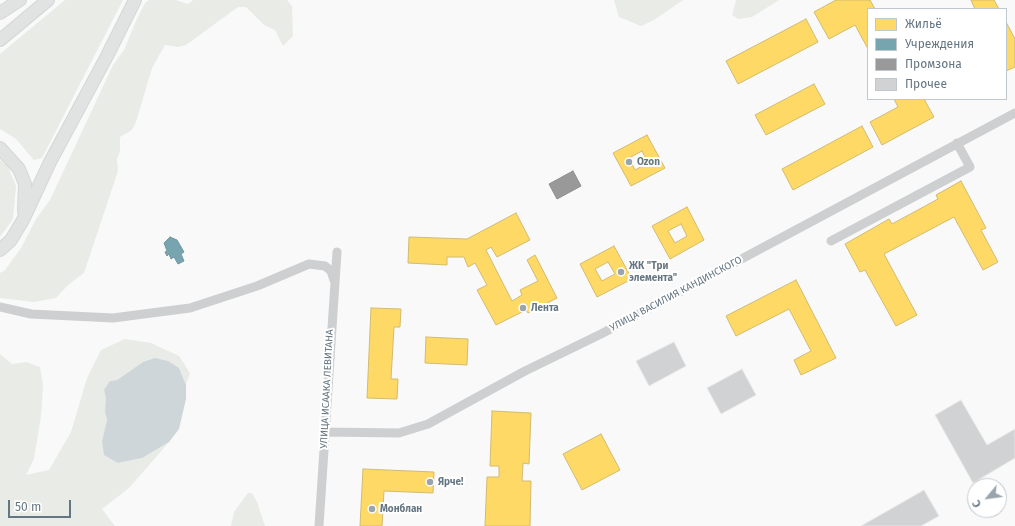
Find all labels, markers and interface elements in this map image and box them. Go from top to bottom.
legend [867,8,1007,100]
text: Жильё [905,17,942,31]
text: Учреждения [905,37,974,51]
text: Промзона [905,57,962,71]
text: Прочее [905,77,947,91]
place label: Ozon [637,156,660,168]
marker: Ozon [624,157,634,167]
street label: УЛИЦА ВАСИЛИЯ КАНДИНСКОГО [608,254,744,334]
place label: ЖК "Три элемента" [629,260,677,284]
marker: ЖК "Три элемента" [616,267,626,277]
place label: Лента [531,302,559,314]
marker: Лента [518,303,528,313]
street label: УЛИЦА ИСААКА ЛЕВИТАНА [318,329,336,449]
place label: Ярче! [438,476,463,488]
marker: Ярче! [425,477,435,487]
north arrow [967,478,1007,518]
scale bar [10,492,73,518]
text: С [970,498,984,510]
text: 50 m [15,500,41,514]
place label: Монблан [380,503,422,515]
marker: Монблан [367,504,377,514]

